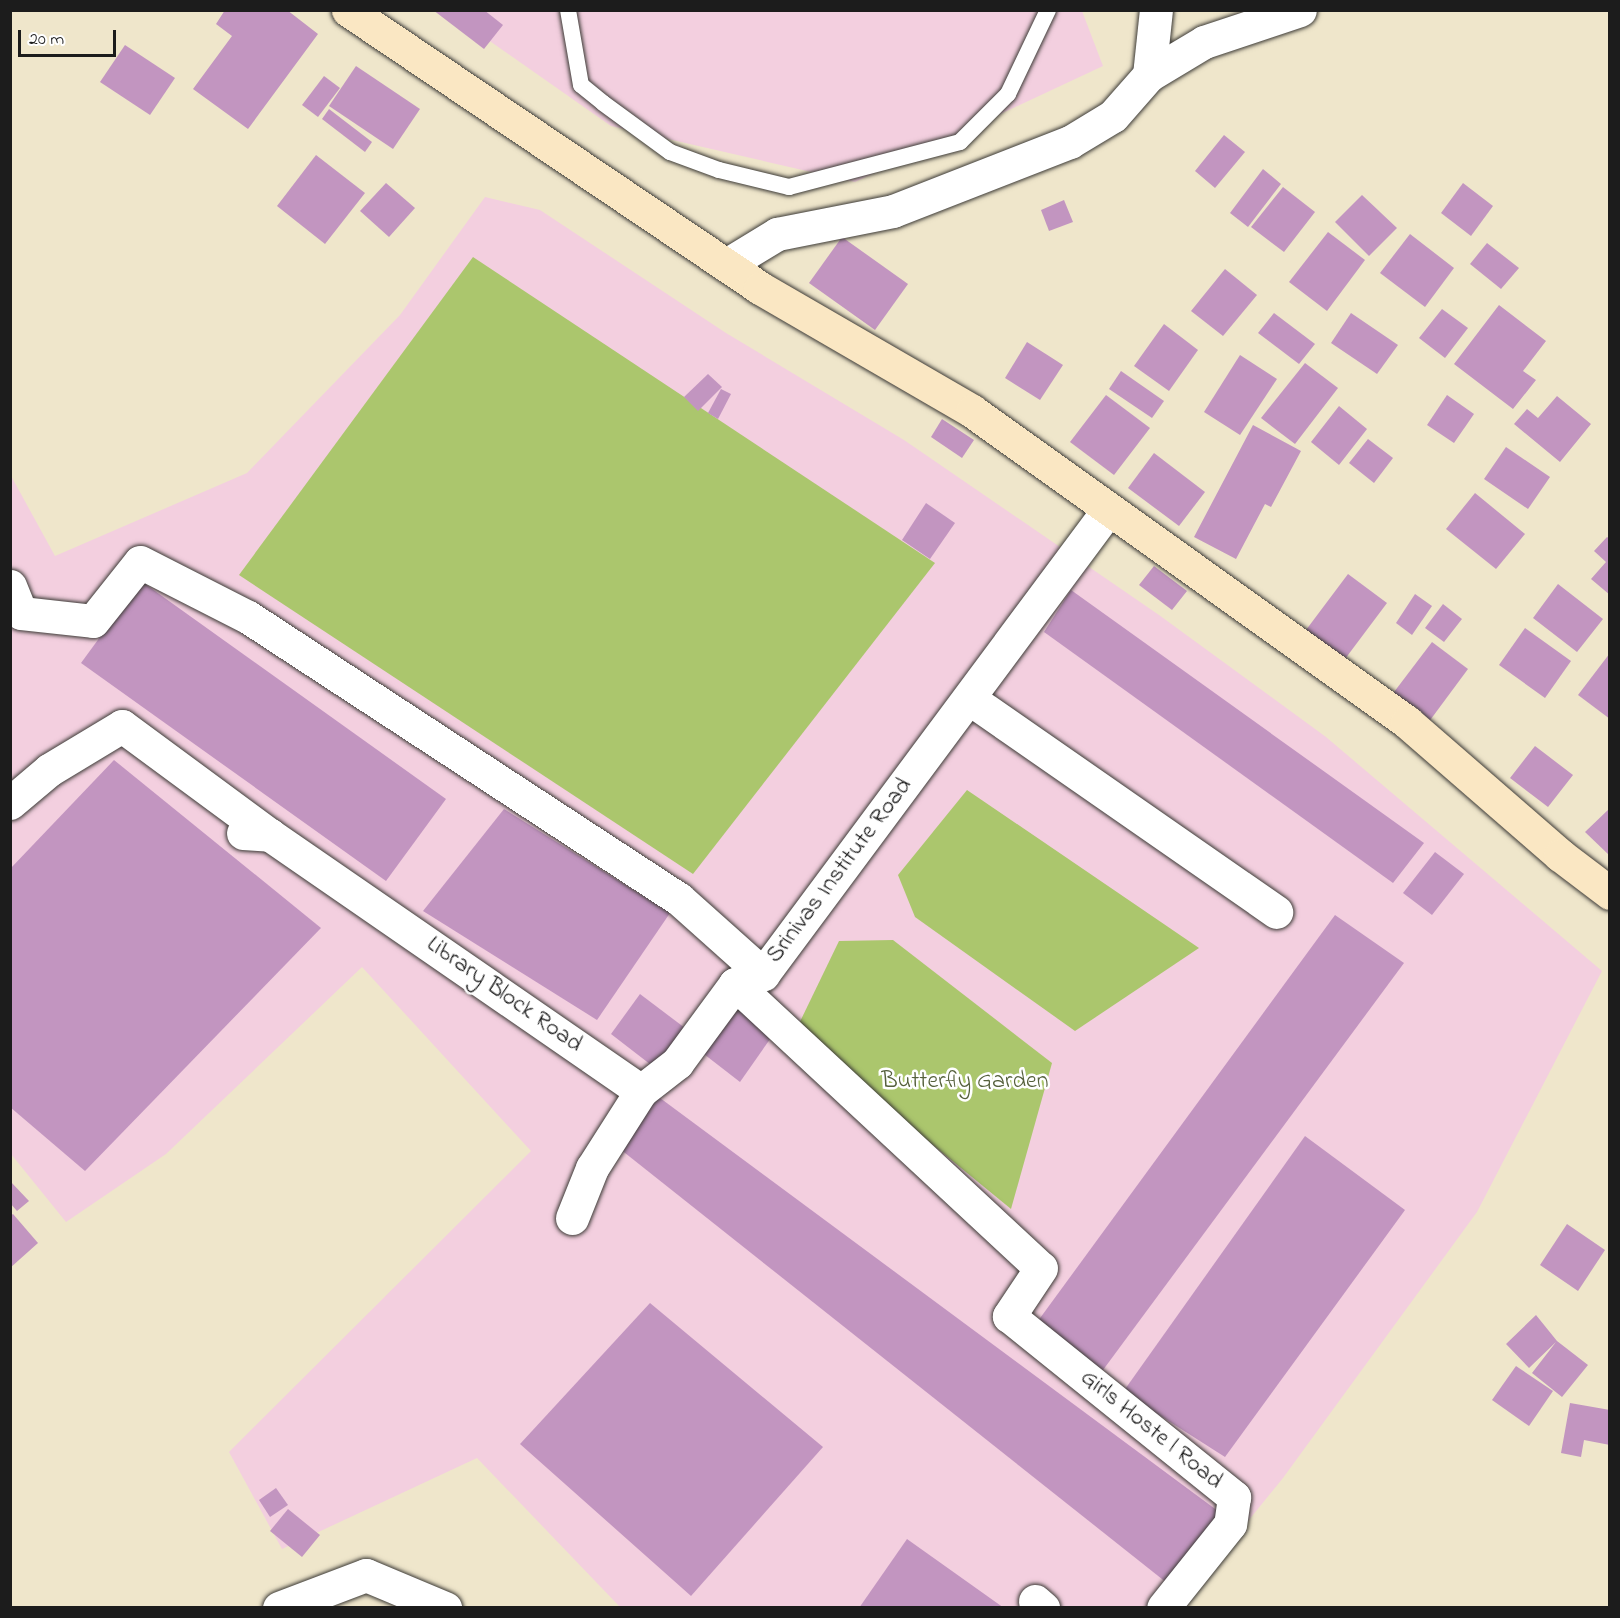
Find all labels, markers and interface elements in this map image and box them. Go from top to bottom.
scale bar [21,18,118,56]
text: 20 m [29,27,64,53]
street label: Srinivas Institute Road [761,773,919,969]
street label: Library Block Road [421,931,587,1059]
park label: Butterfly Garden [881,1068,1049,1096]
street label: Girls Hoste l Road [1074,1364,1228,1496]

